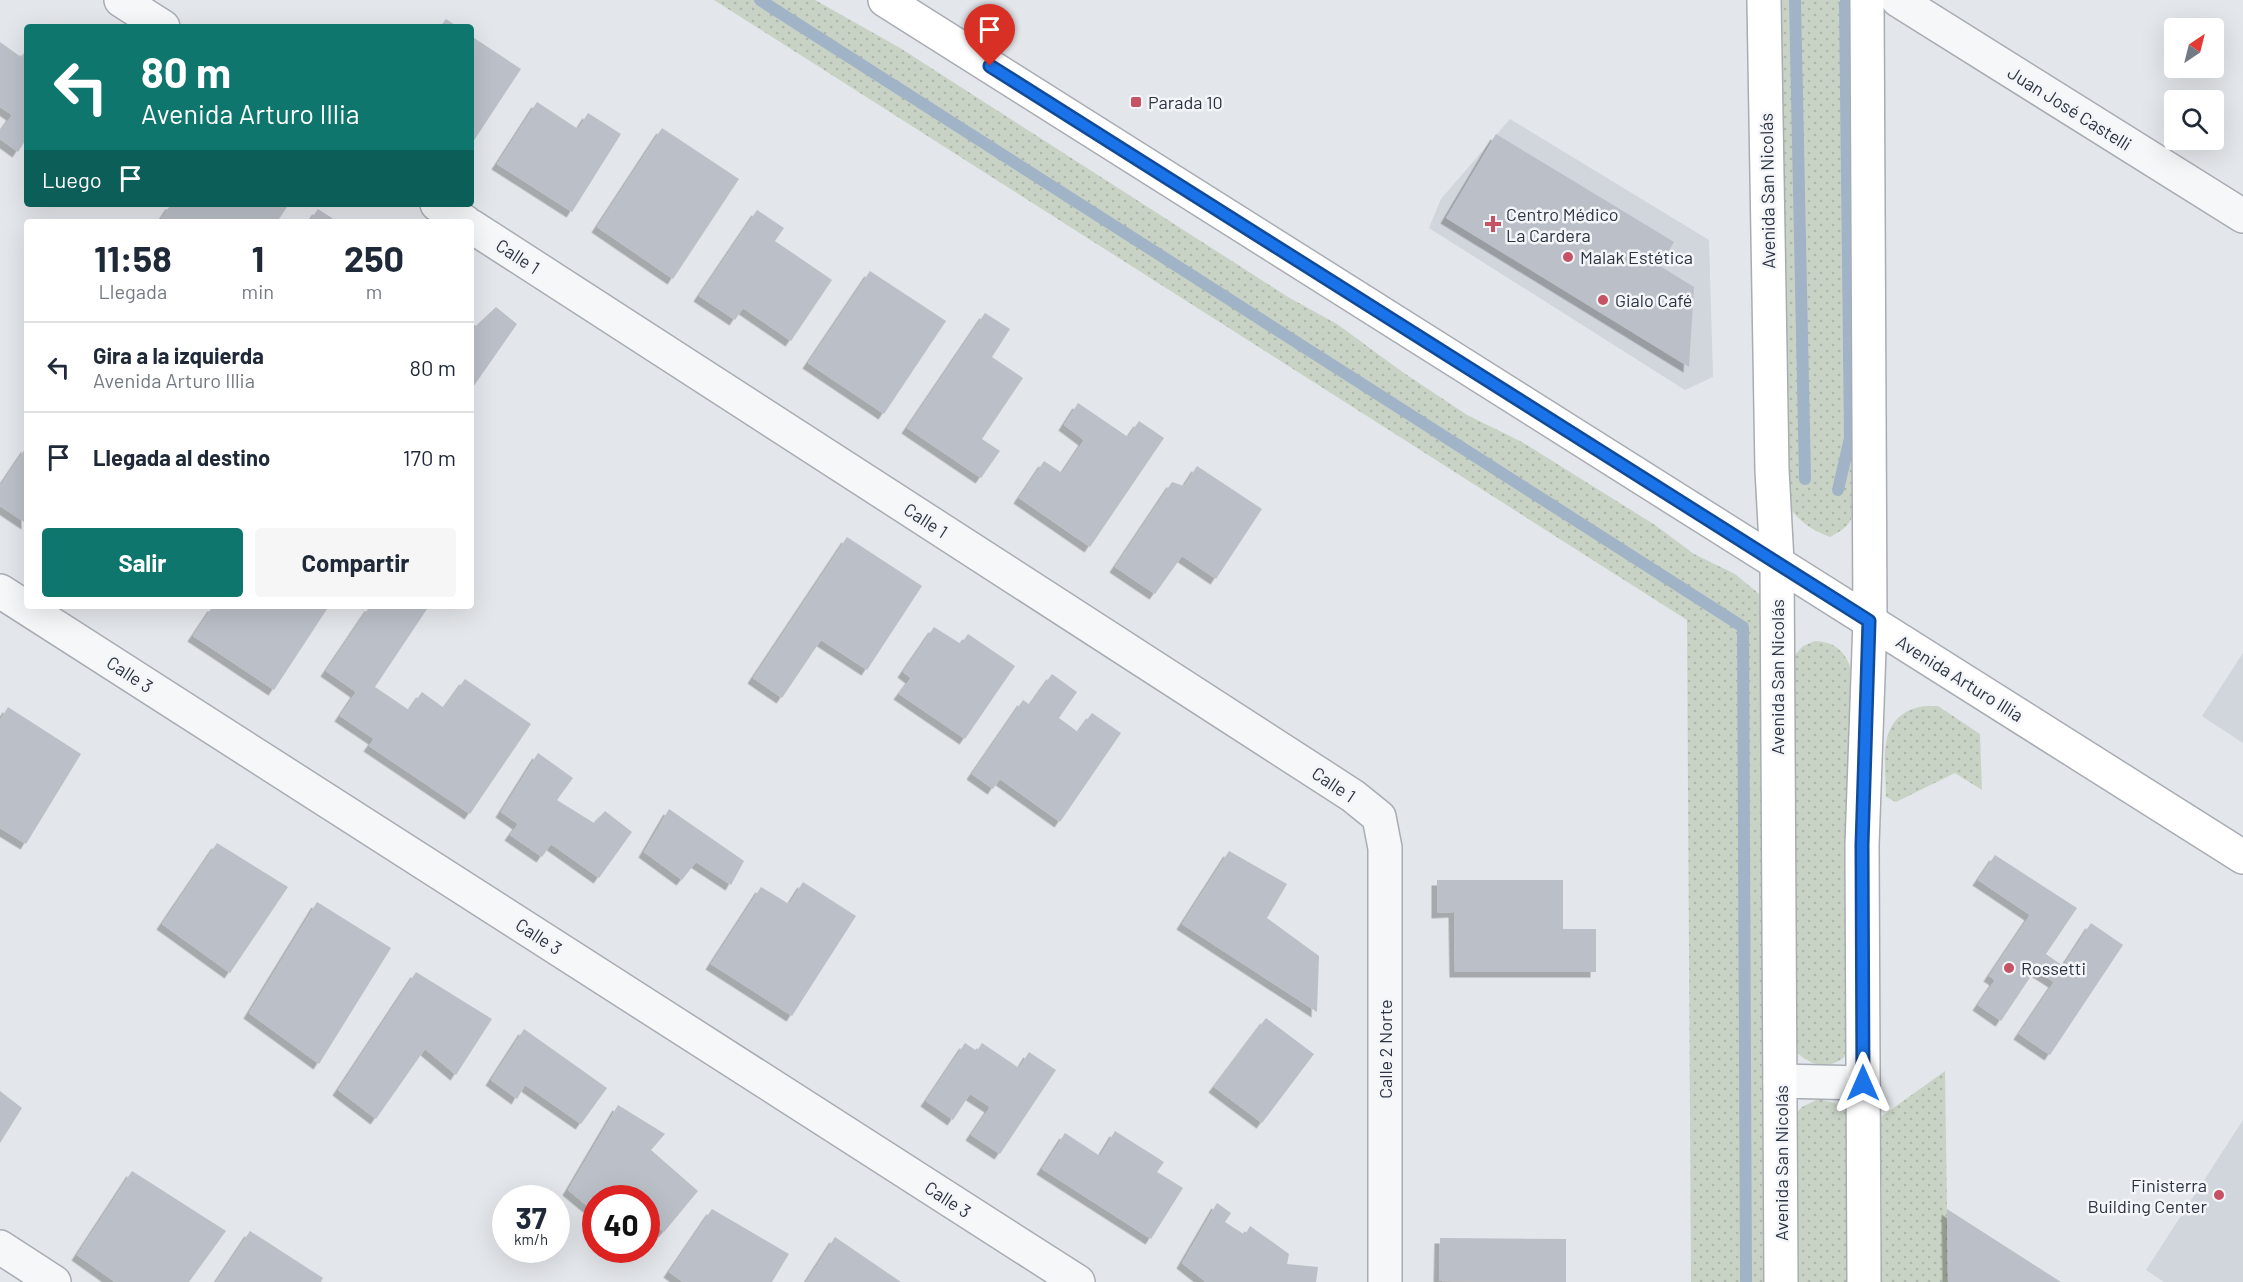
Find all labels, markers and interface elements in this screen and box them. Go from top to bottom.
pin [964,4,1015,66]
icon: arrive [973,13,1006,46]
north arrow [2164,18,2224,78]
map controls [2164,18,2224,150]
text: 80 m [141,46,231,96]
icon: left [42,48,120,126]
street label: Juan José Castelli [2004,61,2136,155]
button: search [2164,90,2224,150]
place label: Parada 10 [1148,91,1223,113]
marker: Parada 10 [1129,95,1143,109]
text: Avenida Arturo Illia [141,97,360,129]
street label: Avenida San Nicolás [1755,113,1779,269]
icon: arrive [114,162,147,195]
text: Luego [42,166,102,192]
place label: Centro Médico La Cardera [1506,203,1619,246]
marker: Centro Médico La Cardera [1484,215,1502,233]
street label: Calle 1 [492,234,544,278]
text: 11:58 [94,236,172,279]
text: 1 [251,236,264,279]
text: 250 [344,236,404,279]
place label: Malak Estética [1580,246,1693,268]
marker: Malak Estética [1561,250,1575,264]
text: Llegada [98,279,167,303]
text: min [242,279,274,303]
text: m [366,279,382,303]
place label: Gialo Café [1615,289,1692,311]
marker: Gialo Café [1596,293,1610,307]
text: Gira a la izquierda [93,342,264,368]
icon: left [42,351,75,384]
text: 80 m [410,354,456,380]
text: Avenida Arturo Illia [93,368,255,392]
icon: arrive [42,441,75,474]
text: Llegada al destino [93,444,270,470]
text: 170 m [403,444,456,470]
street label: Calle 1 [900,498,952,542]
button: Salir [42,528,243,597]
button: Compartir [255,528,456,597]
street label: Avenida San Nicolás [1766,599,1788,755]
street label: Avenida Arturo Illia [1892,630,2028,726]
street label: Calle 3 [103,651,157,697]
street label: Calle 1 [1308,762,1360,806]
street label: Calle 3 [512,913,566,959]
place label: Rossetti [2021,957,2086,979]
marker: Rossetti [2002,961,2016,975]
street label: Calle 2 Norte [1374,999,1396,1099]
position arrow [1831,1051,1895,1115]
street label: Avenida San Nicolás [1770,1085,1792,1241]
place label: Finisterra Building Center [2088,1174,2207,1217]
street label: Calle 3 [921,1176,975,1222]
speed limit sign: 40 [582,1185,660,1263]
marker: Finisterra Building Center [2212,1188,2226,1202]
text: 37 [515,1199,547,1235]
text: km/h [514,1230,548,1248]

